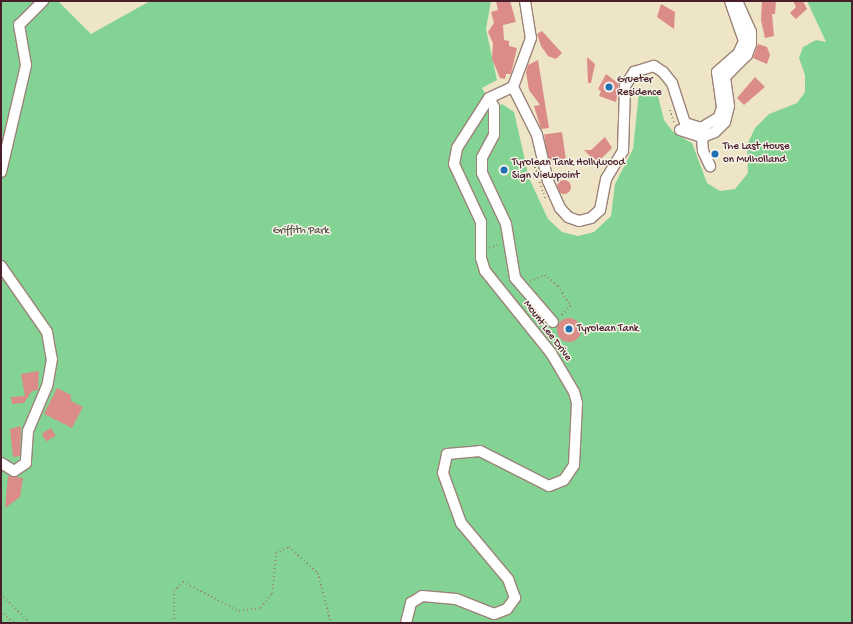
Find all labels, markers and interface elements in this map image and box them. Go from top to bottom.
place label: Grueter Residence [617,74,662,100]
marker: Grueter Residence [604,82,614,92]
place label: The Last House on Mulholland [723,141,790,167]
marker: The Last House on Mulholland [710,149,720,159]
place label: Tyrolean Tank Hollywood Sign Viewpoint [512,157,625,183]
marker: Tyrolean Tank Hollywood Sign Viewpoint [499,165,509,175]
park label: Griffith Park [273,224,329,238]
street label: Mount Lee Drive [520,298,574,364]
place label: Tyrolean Tank [577,322,639,336]
marker: Tyrolean Tank [564,324,574,334]

